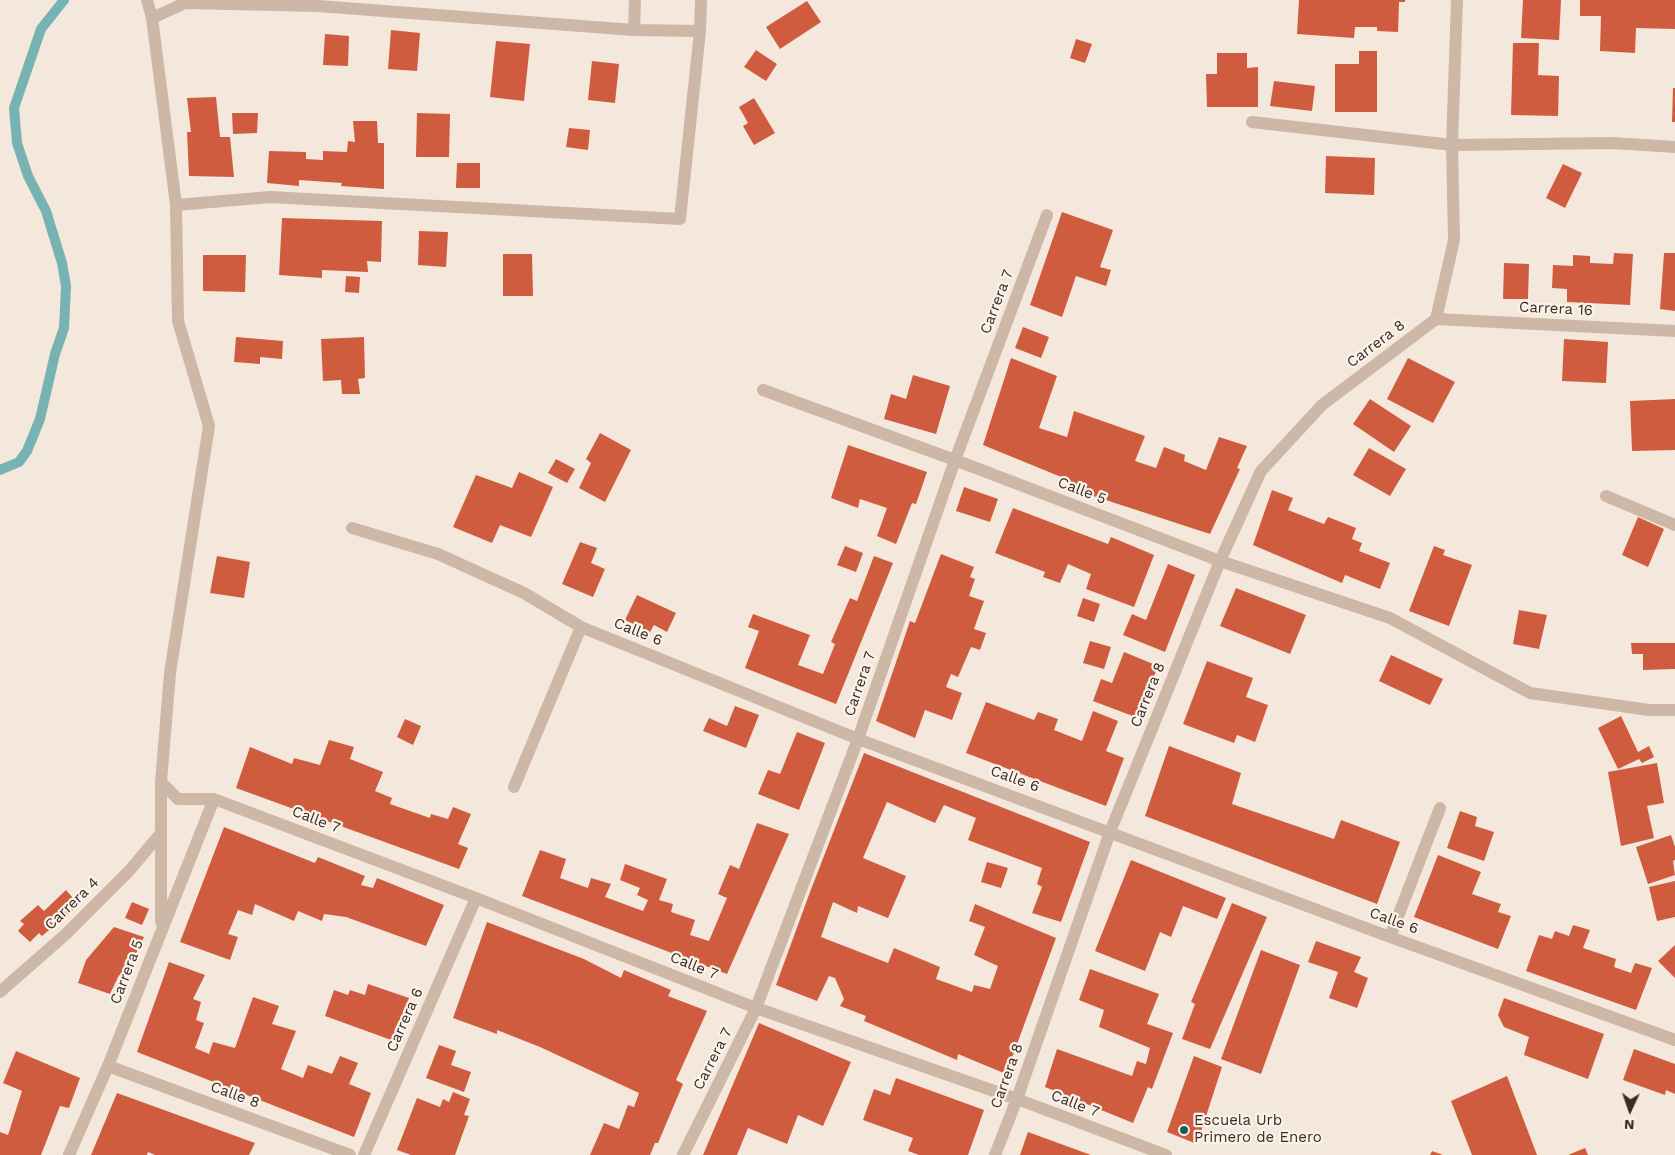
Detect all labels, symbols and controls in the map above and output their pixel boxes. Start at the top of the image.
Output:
street label: Carrera 7 [977,267,1017,337]
street label: Carrera 16 [1519,298,1593,320]
street label: Carrera 8 [1343,316,1409,372]
street label: Calle 5 [1055,474,1109,508]
street label: Calle 6 [611,614,665,650]
street label: Carrera 7 [841,649,879,719]
street label: Carrera 8 [1127,660,1169,730]
street label: Calle 6 [988,762,1042,796]
street label: Calle 7 [289,803,343,837]
street label: Carrera 4 [41,874,103,934]
street label: Calle 6 [1367,904,1421,938]
street label: Carrera 5 [106,937,148,1007]
street label: Calle 7 [667,948,721,984]
street label: Carrera 6 [383,985,427,1055]
street label: Carrera 7 [690,1025,736,1093]
street label: Carrera 8 [987,1041,1027,1111]
street label: Calle 8 [208,1078,262,1112]
north arrow [1605,1085,1655,1135]
street label: Calle 7 [1048,1087,1102,1121]
place label: Escuela Urb Primero de Enero [1194,1112,1322,1147]
text: N [1624,1117,1635,1133]
marker: Escuela Urb Primero de Enero [1178,1124,1190,1136]

